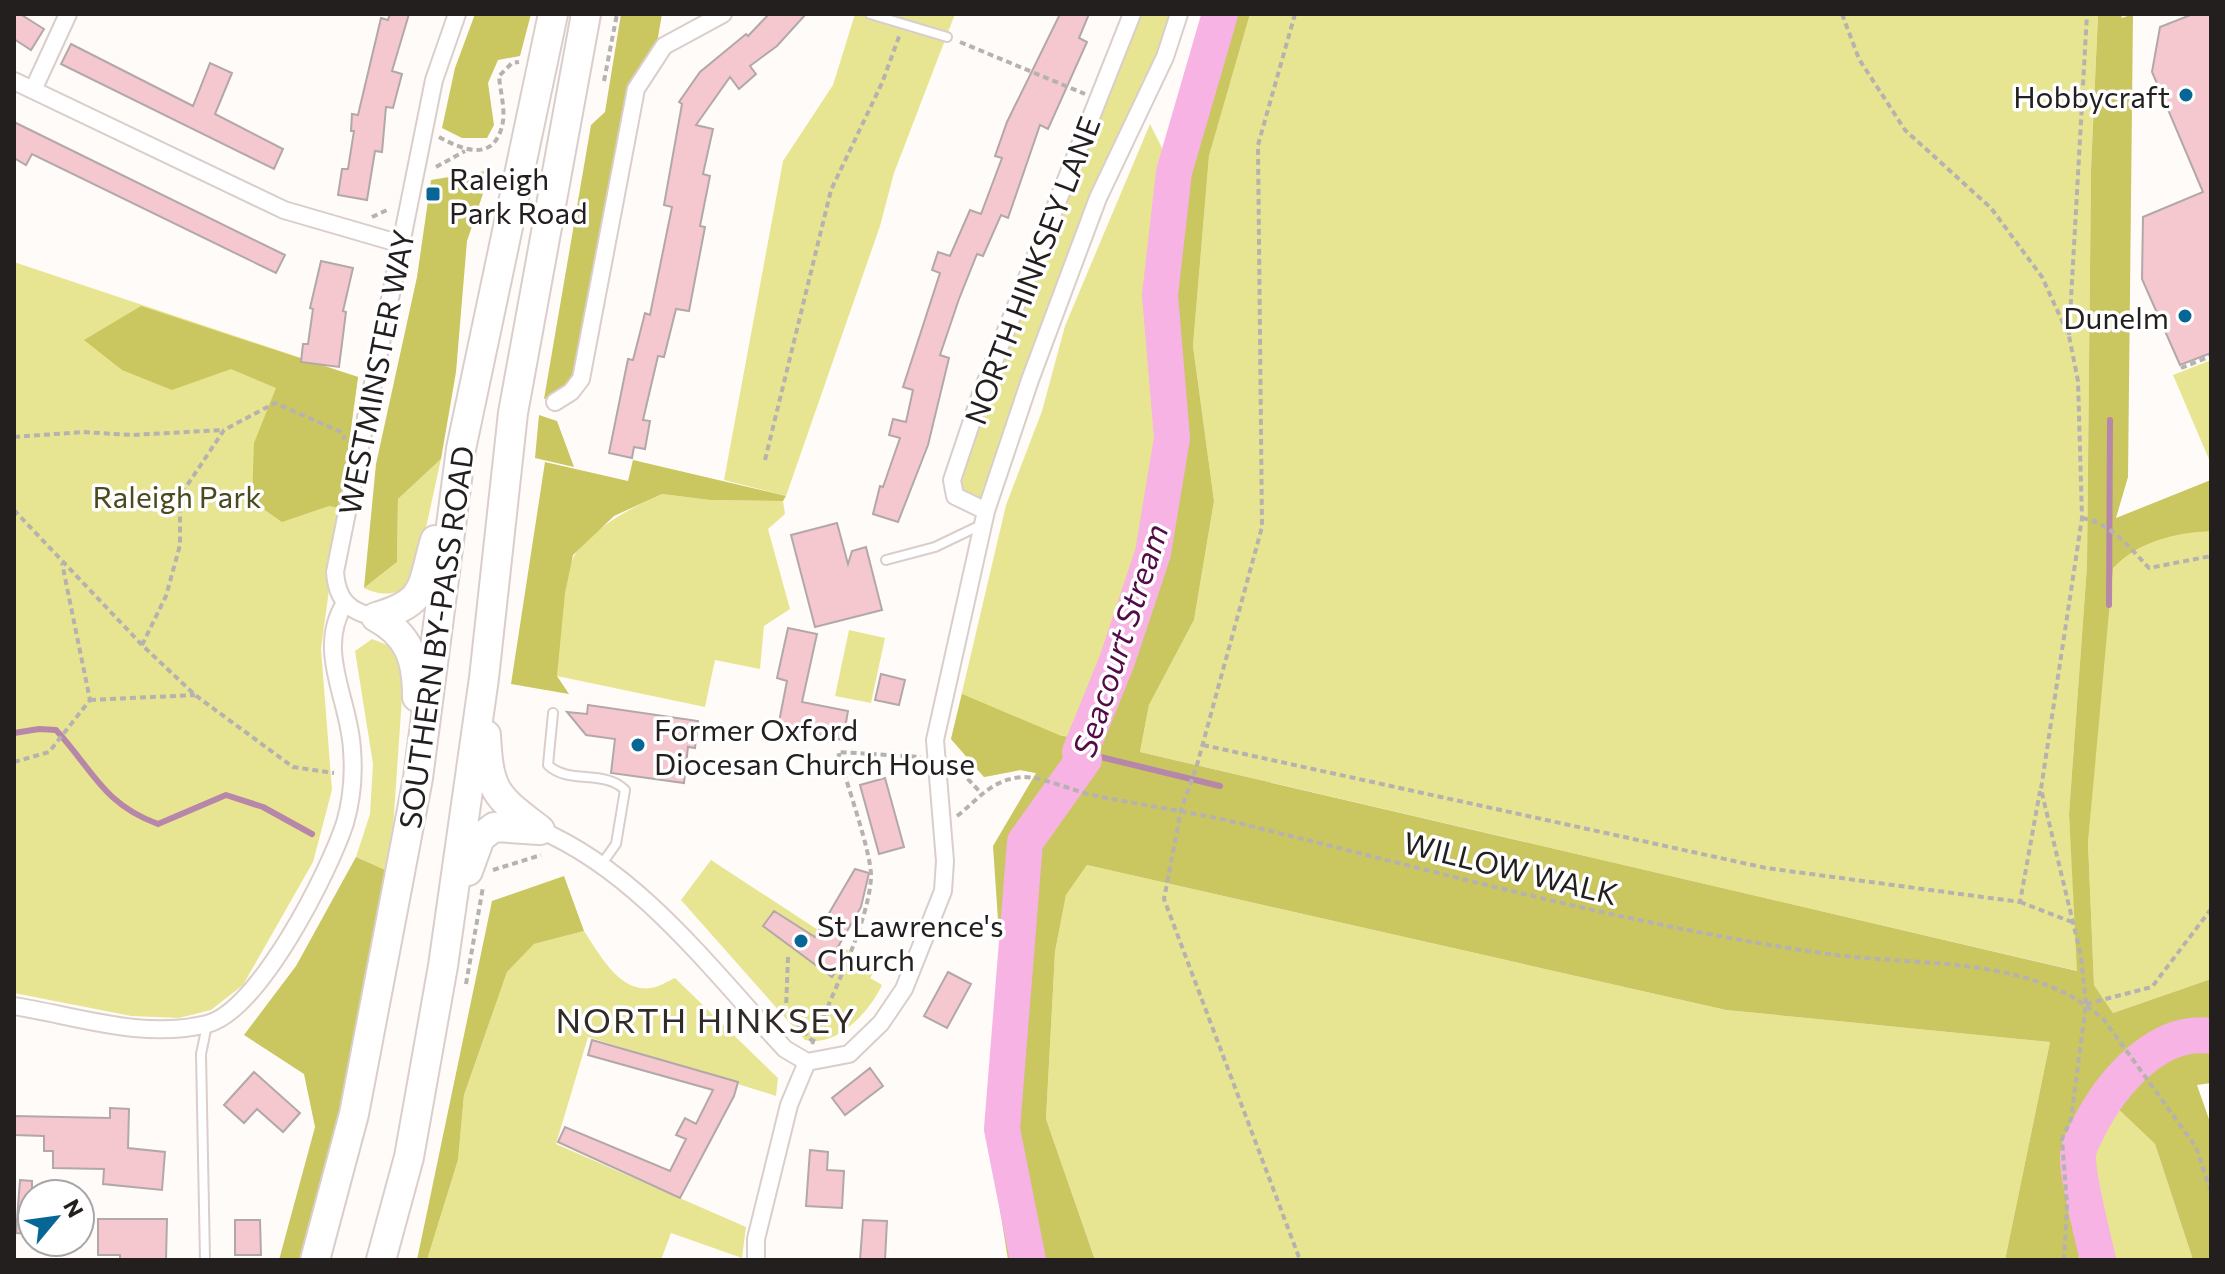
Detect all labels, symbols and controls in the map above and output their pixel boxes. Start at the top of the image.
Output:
place label: Hobbycraft [2013,77,2170,114]
marker: Hobbycraft [2177,86,2195,104]
street label: NORTH HINKSEY LANE [955,111,1107,429]
place label: Raleigh Park Road [449,159,588,230]
marker: Raleigh Park Road [424,185,442,203]
street label: WESTMINSTER WAY [329,226,421,518]
place label: Dunelm [2063,298,2169,335]
marker: Dunelm [2176,307,2194,325]
street label: SOUTHERN BY-PASS ROAD [390,443,480,831]
park label: Raleigh Park [93,477,261,514]
water label: Seacourt Stream [1062,518,1176,762]
place label: Former Oxford Diocesan Church House [654,710,975,781]
marker: Former Oxford Diocesan Church House [629,736,647,754]
street label: WILLOW WALK [1400,823,1622,911]
place label: St Lawrence's Church [817,906,1004,977]
marker: St Lawrence's Church [792,932,810,950]
district label: NORTH HINKSEY [555,998,857,1040]
north arrow [16,1178,96,1258]
text: N [58,1194,90,1222]

